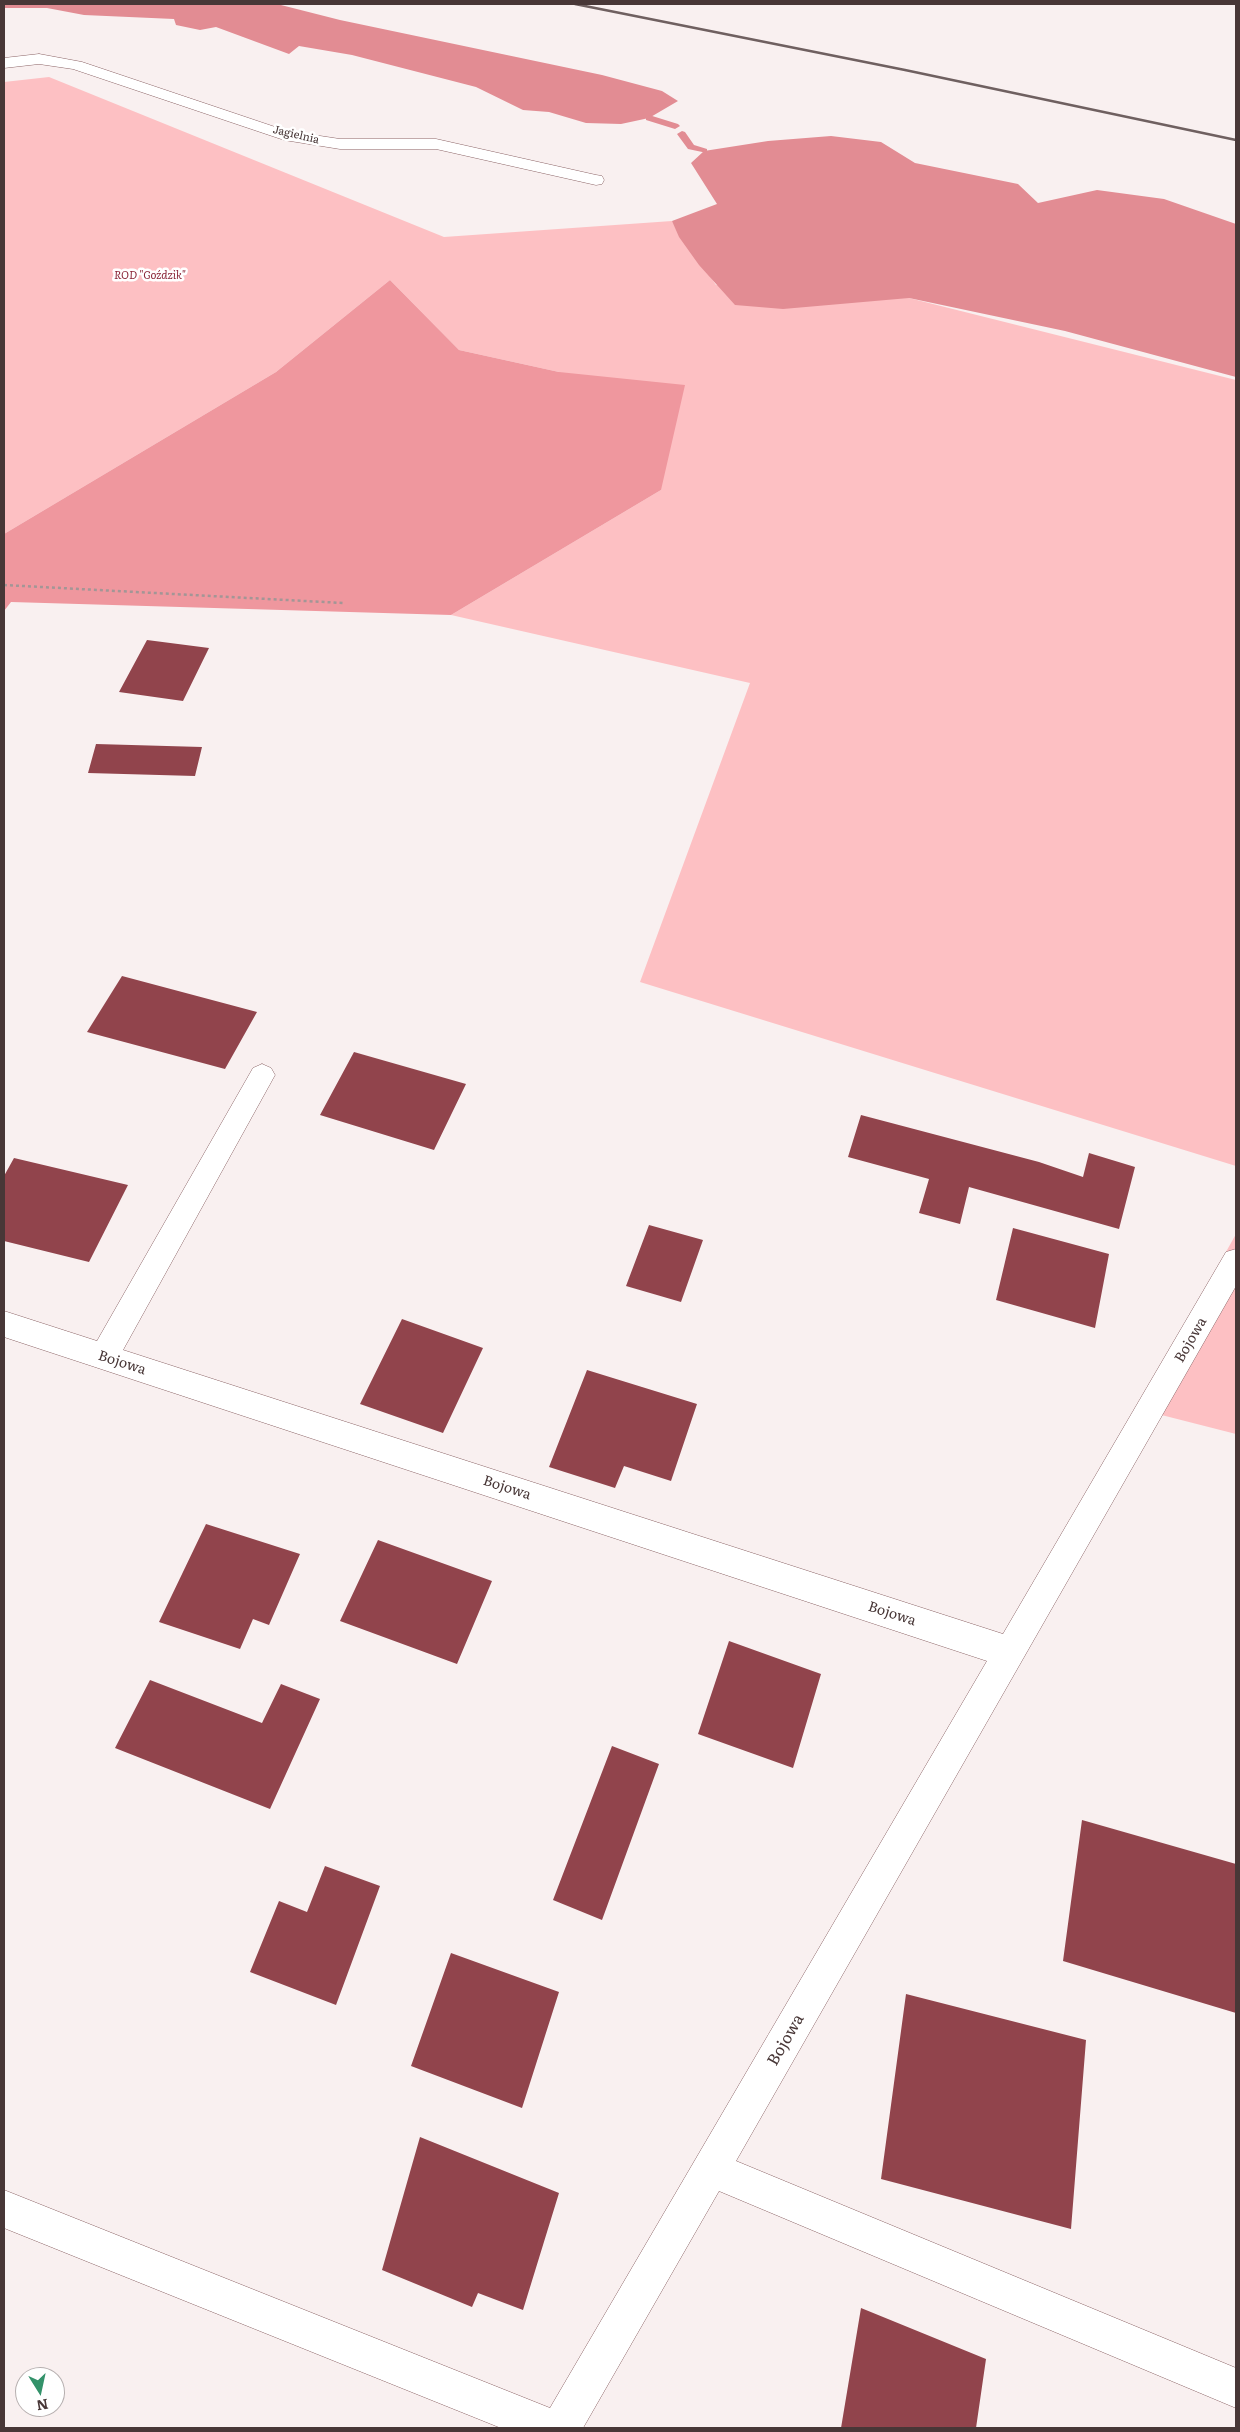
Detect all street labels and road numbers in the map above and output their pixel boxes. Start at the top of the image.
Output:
street label: Jagielnia [271,123,321,147]
street label: Bojowa [1171,1314,1211,1366]
street label: Bojowa [96,1347,148,1379]
street label: Bojowa [481,1472,533,1504]
street label: Bojowa [866,1598,918,1630]
street label: Bojowa [764,2011,808,2069]

